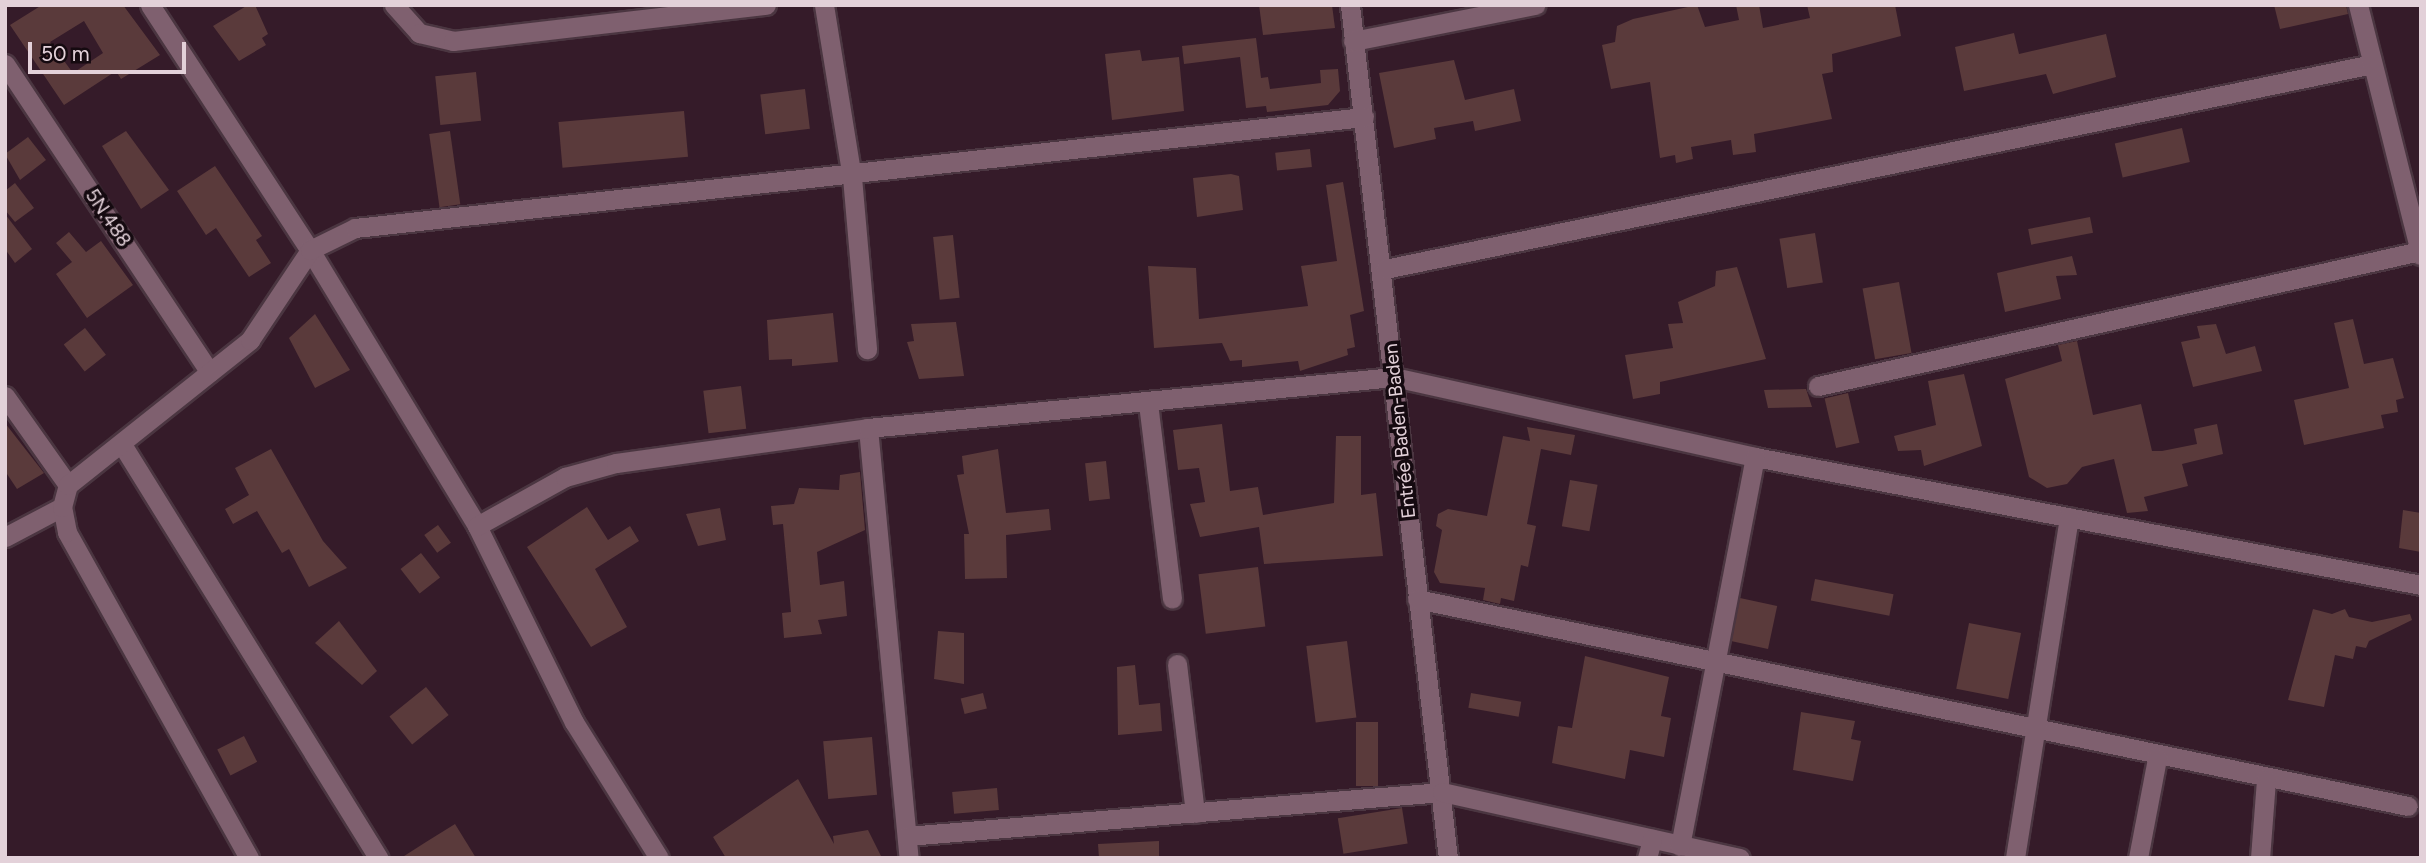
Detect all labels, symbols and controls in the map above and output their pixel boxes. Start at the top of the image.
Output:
scale bar [32,28,189,72]
text: 50 m [41,41,90,66]
street label: 5N.488 [80,185,136,251]
street label: Entrée Baden-Baden [1379,342,1421,520]

